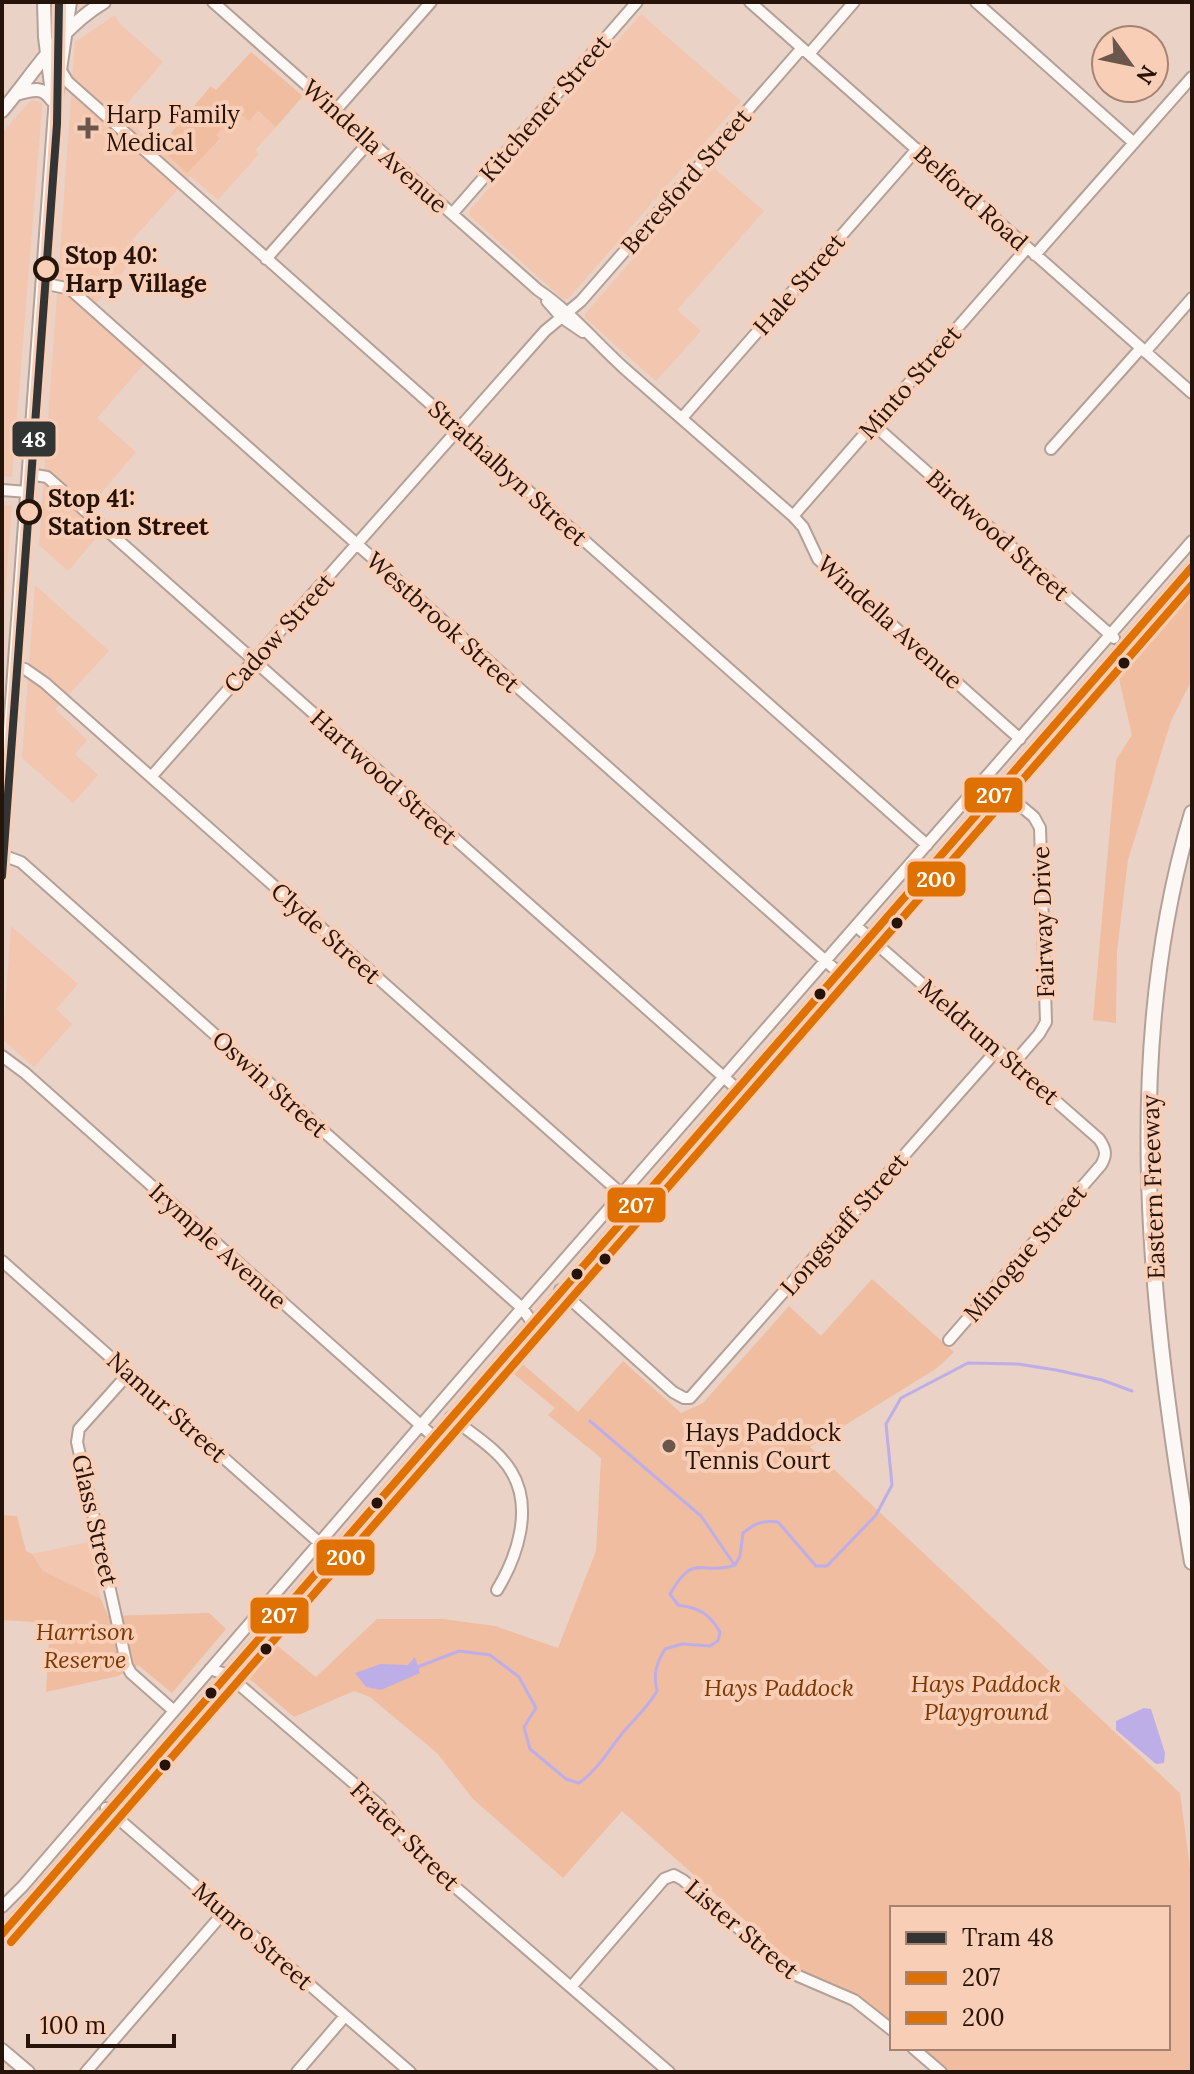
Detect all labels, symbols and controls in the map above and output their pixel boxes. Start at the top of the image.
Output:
north arrow [1090,24,1170,104]
street label: Kitchener Street [473,27,618,188]
text: N [1130,60,1163,90]
street label: Windella Avenue [296,72,454,220]
place label: Harp Family Medical [106,99,240,158]
street label: Beresford Street [614,101,758,260]
marker: Harp Family Medical [77,117,99,139]
street label: Belford Road [907,139,1035,257]
street label: Hale Street [746,226,852,341]
place label: Stop 40: Harp Village [65,240,207,299]
marker: Stop 40: Harp Village [34,257,58,281]
street label: Minto Street [852,318,968,445]
street label: Strathalbyn Street [422,394,594,553]
line badge: 48 [11,420,57,458]
text: 48 [22,425,46,453]
street label: Birdwood Street [920,463,1076,608]
place label: Stop 41: Station Street [48,483,210,542]
marker: Stop 41: Station Street [17,500,41,524]
street label: Westbrook Street [360,545,527,700]
street label: Windella Avenue [811,548,969,696]
street label: Cadow Street [217,566,341,699]
unlabelled marker [1116,655,1132,671]
street label: Hartwood Street [304,703,464,852]
line badge: 207 [963,776,1024,814]
text: 207 [976,781,1012,809]
street label: Fairway Drive [1025,845,1061,999]
line badge: 200 [906,860,967,898]
text: 200 [916,865,956,893]
street label: Clyde Street [265,876,388,991]
unlabelled marker [889,915,905,931]
street label: Meldrum Street [912,972,1066,1112]
unlabelled marker [812,986,828,1002]
street label: Oswin Street [206,1024,335,1145]
street label: Eastern Freeway [1134,1094,1172,1280]
street label: Longstaff Street [773,1146,915,1302]
street label: Irymple Avenue [143,1176,293,1316]
street label: Minogue Street [957,1177,1094,1328]
line badge: 207 [606,1186,667,1224]
text: 207 [618,1191,654,1219]
unlabelled marker [597,1251,613,1267]
unlabelled marker [569,1266,585,1282]
street label: Namur Street [100,1345,234,1470]
place label: Hays Paddock Tennis Court [685,1417,841,1476]
marker: Hays Paddock Tennis Court [660,1437,678,1455]
street label: Glass Street [65,1451,125,1589]
unlabelled marker [369,1495,385,1511]
line badge: 200 [315,1538,376,1577]
text: 200 [326,1543,366,1571]
line badge: 207 [249,1596,310,1635]
text: 207 [261,1601,297,1629]
park label: Harrison Reserve [36,1616,134,1675]
unlabelled marker [258,1641,274,1657]
park label: Hays Paddock Playground [911,1668,1061,1727]
park label: Hays Paddock [704,1672,854,1703]
unlabelled marker [203,1685,219,1701]
unlabelled marker [157,1757,173,1773]
street label: Frater Street [344,1775,467,1898]
street label: Lister Street [679,1873,806,1986]
street label: Munro Street [186,1875,320,1997]
legend [890,1906,1170,2050]
text: Tram 48 [962,1922,1054,1953]
text: 207 [962,1962,1000,1993]
scale bar [28,1998,174,2048]
text: 200 [962,2002,1005,2033]
text: 100 m [40,2010,106,2041]

